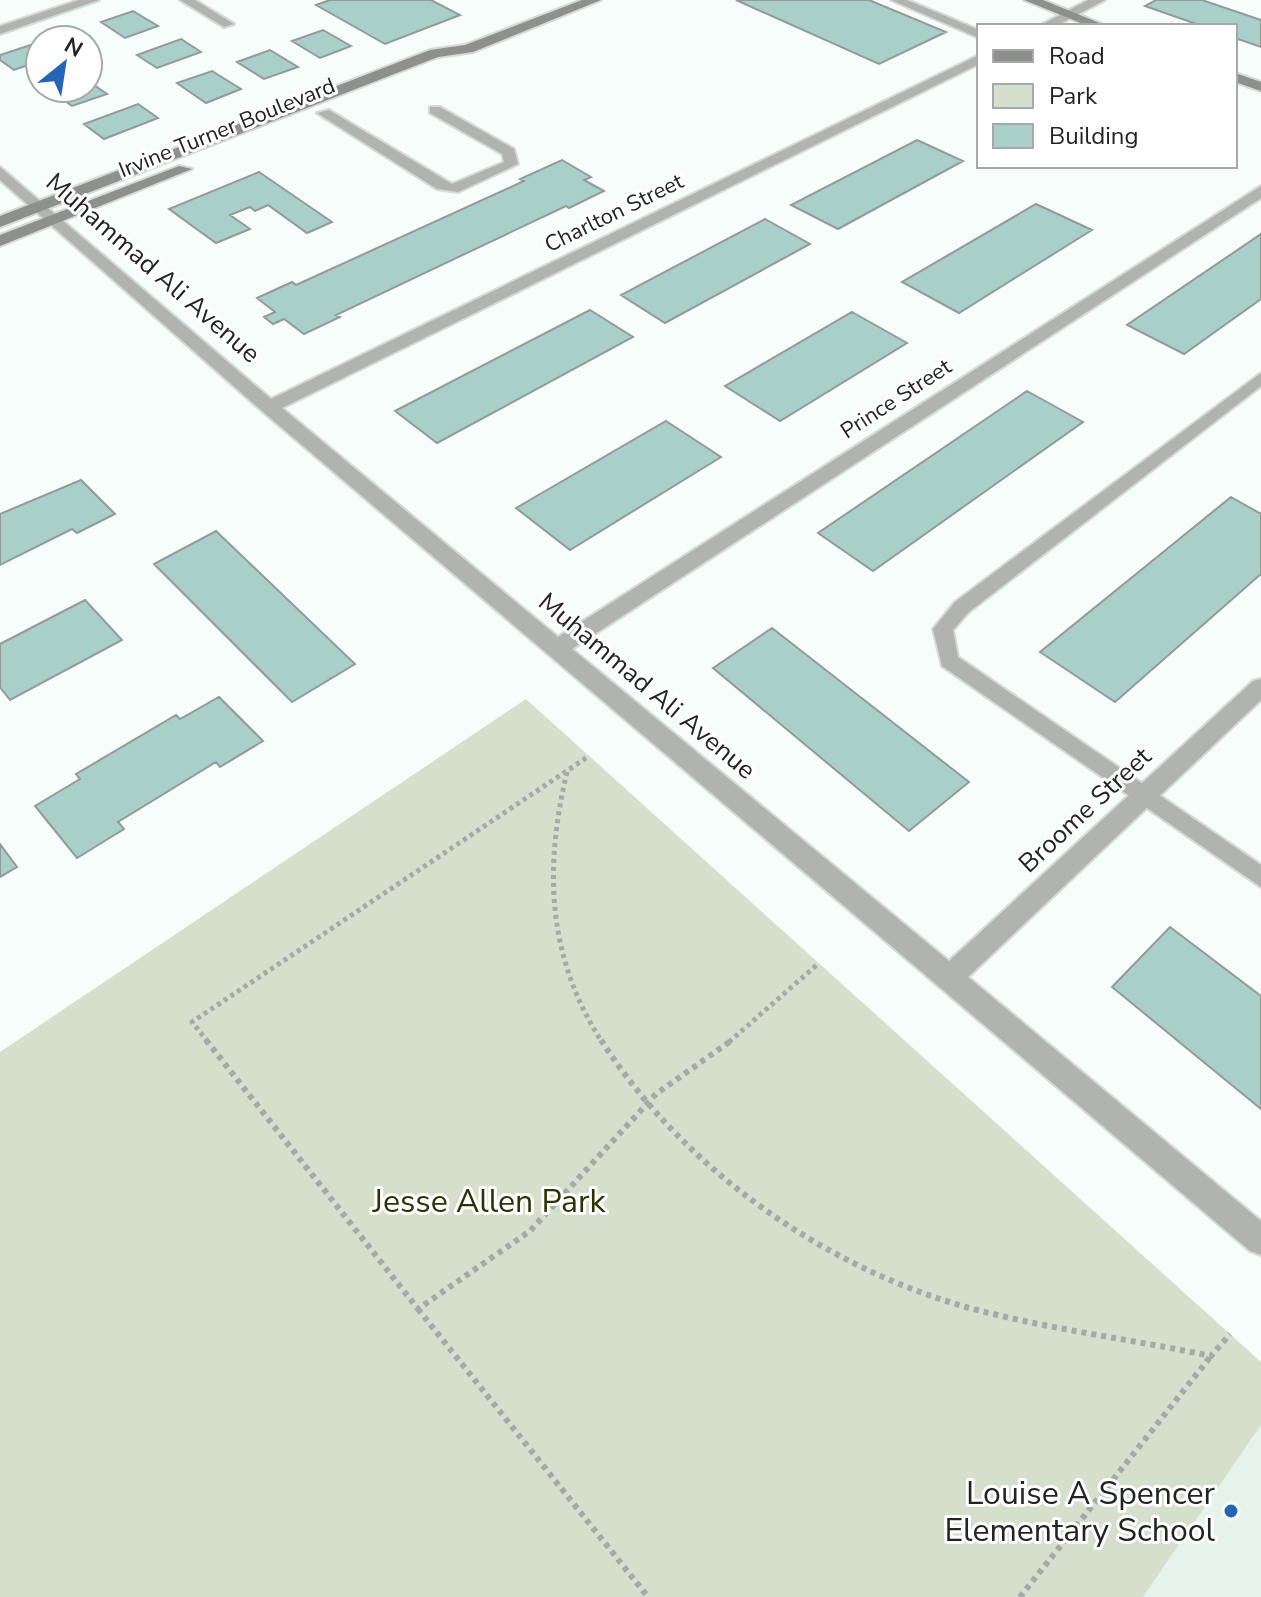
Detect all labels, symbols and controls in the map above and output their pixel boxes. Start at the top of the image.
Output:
north arrow [24,24,104,104]
legend [977,24,1237,168]
text: N [59,30,88,65]
text: Road [1049,40,1105,72]
street label: Irvine Turner Boulevard [114,71,340,185]
text: Park [1049,80,1098,112]
text: Building [1049,120,1139,152]
street label: Muhammad Ali Avenue [38,165,268,371]
street label: Charlton Street [539,166,689,260]
street label: Prince Street [835,352,957,446]
street label: Muhammad Ali Avenue [531,585,763,787]
street label: Broome Street [1011,739,1160,881]
park label: Jesse Allen Park [372,1180,606,1223]
place label: Louise A Spencer Elementary School [944,1472,1216,1552]
marker: Louise A Spencer Elementary School [1222,1502,1240,1520]

